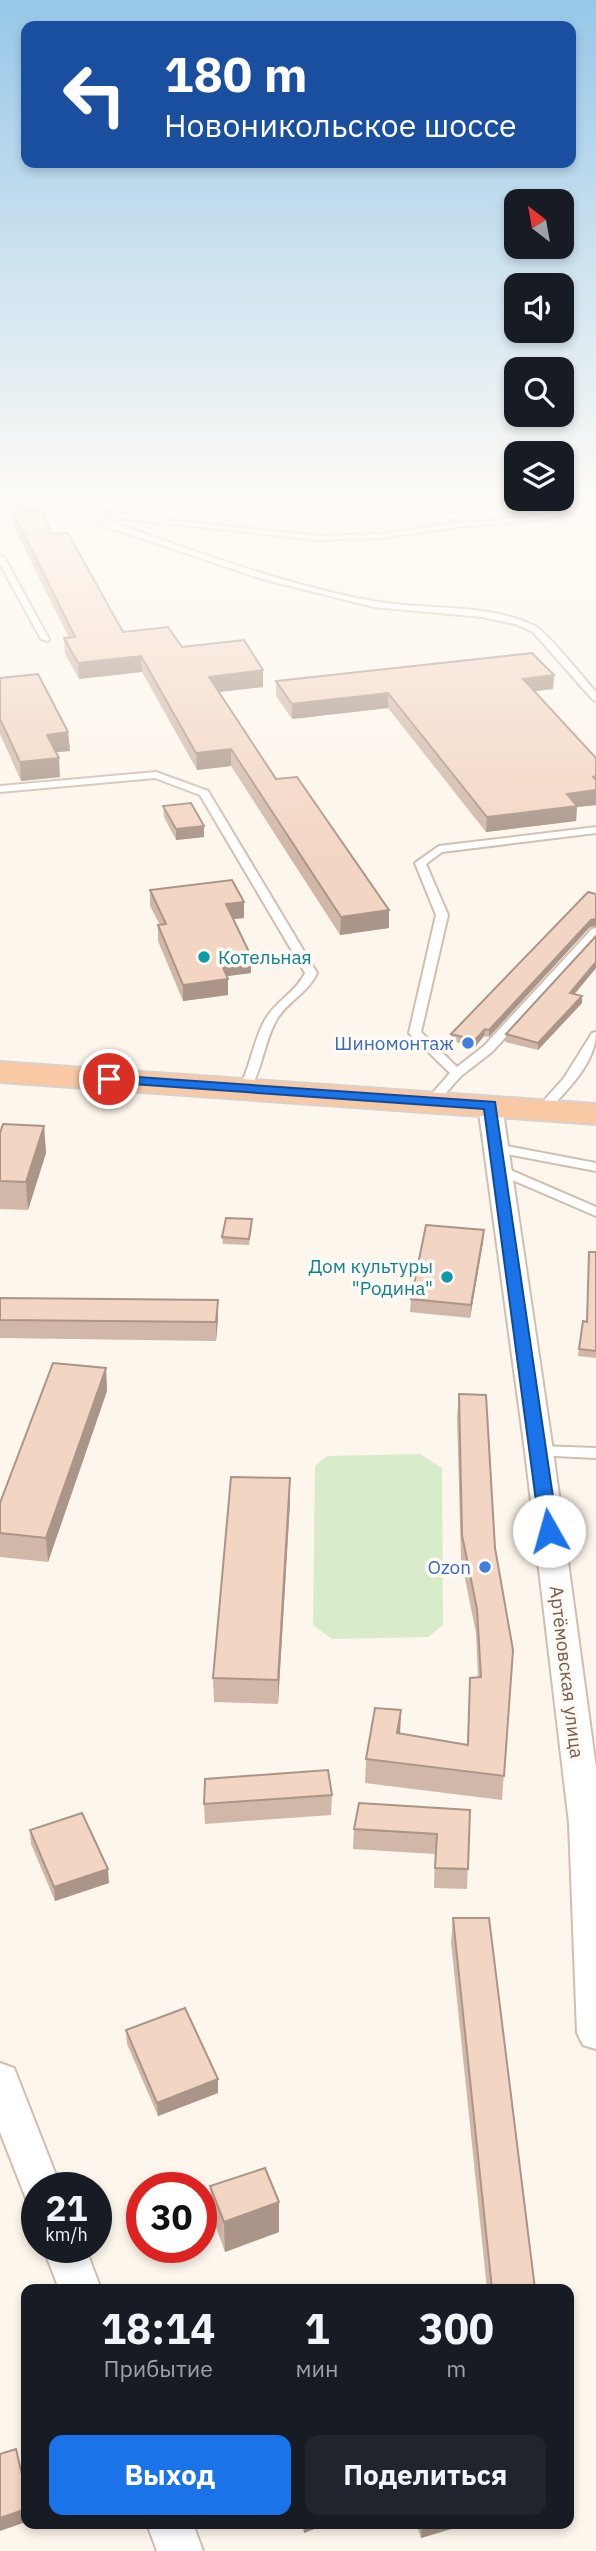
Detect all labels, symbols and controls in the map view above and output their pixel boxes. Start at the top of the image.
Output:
text: 180 m [164,42,308,105]
icon: left [49,49,140,140]
text: Новоникольское шоссе [164,104,517,146]
north arrow [504,189,574,259]
map controls [504,189,574,511]
button: sound [504,273,574,343]
button: search [504,357,574,427]
button: layers [504,441,574,511]
place label: Котельная [218,945,312,969]
marker: Котельная [196,949,212,965]
place label: Шиномонтаж [334,1031,454,1055]
marker: Шиномонтаж [460,1035,476,1051]
pin [79,1049,139,1109]
icon: arrive [90,1060,128,1098]
place label: Дом культуры "Родина" [308,1254,433,1300]
marker: Дом культуры "Родина" [439,1269,455,1285]
position arrow [512,1494,586,1568]
place label: Ozon [427,1555,471,1579]
marker: Ozon [477,1559,493,1575]
street label: Артёмовская улица [544,1584,590,1760]
speed limit sign: 30 [126,2172,217,2263]
text: 21 [45,2185,88,2231]
text: km/h [45,2223,88,2246]
text: 18:14 [101,2301,216,2356]
text: 1 [304,2301,330,2356]
text: 300 [418,2301,494,2356]
text: Прибытие [104,2353,213,2383]
text: мин [295,2353,339,2383]
text: m [446,2353,466,2383]
button: Выход [49,2435,291,2515]
button: Поделиться [305,2435,546,2515]

